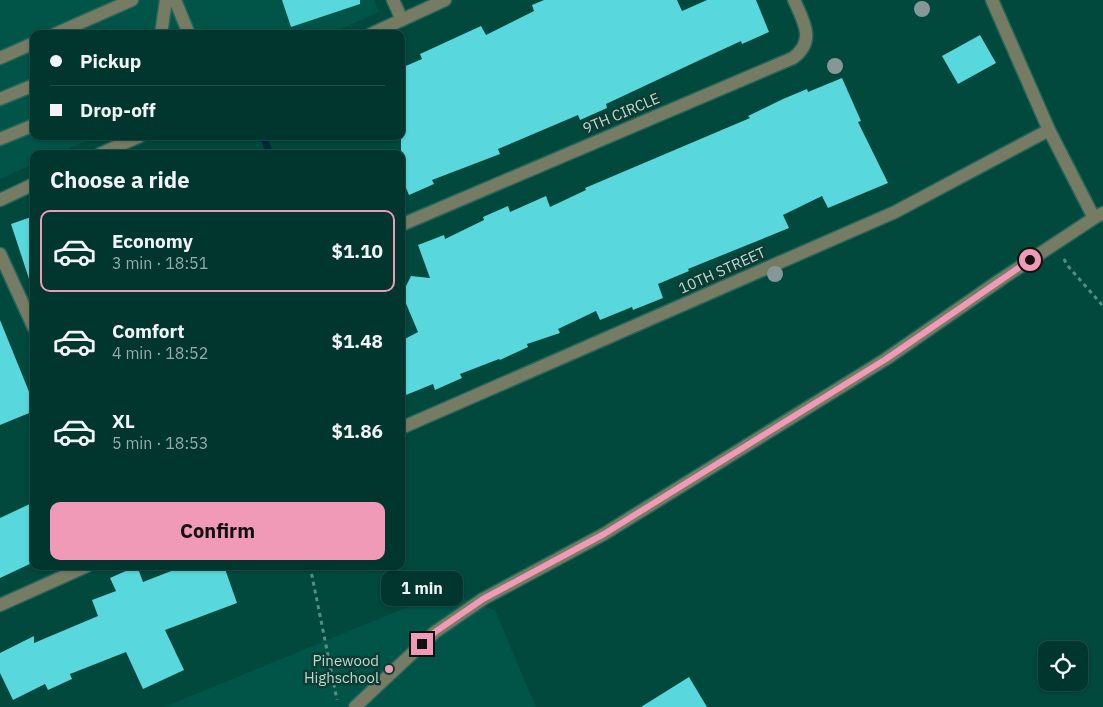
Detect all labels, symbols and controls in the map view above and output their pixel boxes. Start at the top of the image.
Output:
text: Pickup [80,49,141,73]
street label: 9TH CIRCLE [580,88,662,138]
text: Drop-off [80,98,156,122]
text: Choose a ride [50,165,190,194]
icon: car [52,229,97,274]
text: Economy [112,229,193,253]
text: $1.10 [331,239,383,263]
street label: 10TH STREET [675,242,769,298]
route start [1019,249,1041,271]
text: 3 min · 18:51 [112,253,208,273]
icon: car [52,319,97,364]
text: Comfort [112,319,185,343]
text: $1.48 [331,329,383,353]
text: 4 min · 18:52 [112,343,208,363]
icon: car [52,409,97,454]
text: XL [112,409,135,433]
text: $1.86 [331,419,383,443]
text: 5 min · 18:53 [112,433,208,453]
button: Confirm [50,502,385,560]
callout: 1 min [381,572,463,606]
text: 1 min [401,578,443,598]
route end [411,633,433,655]
map controls [1038,641,1088,691]
button: locate [1038,641,1088,691]
place label: Pinewood Highschool [304,651,379,687]
marker: Pinewood Highschool [383,663,395,675]

